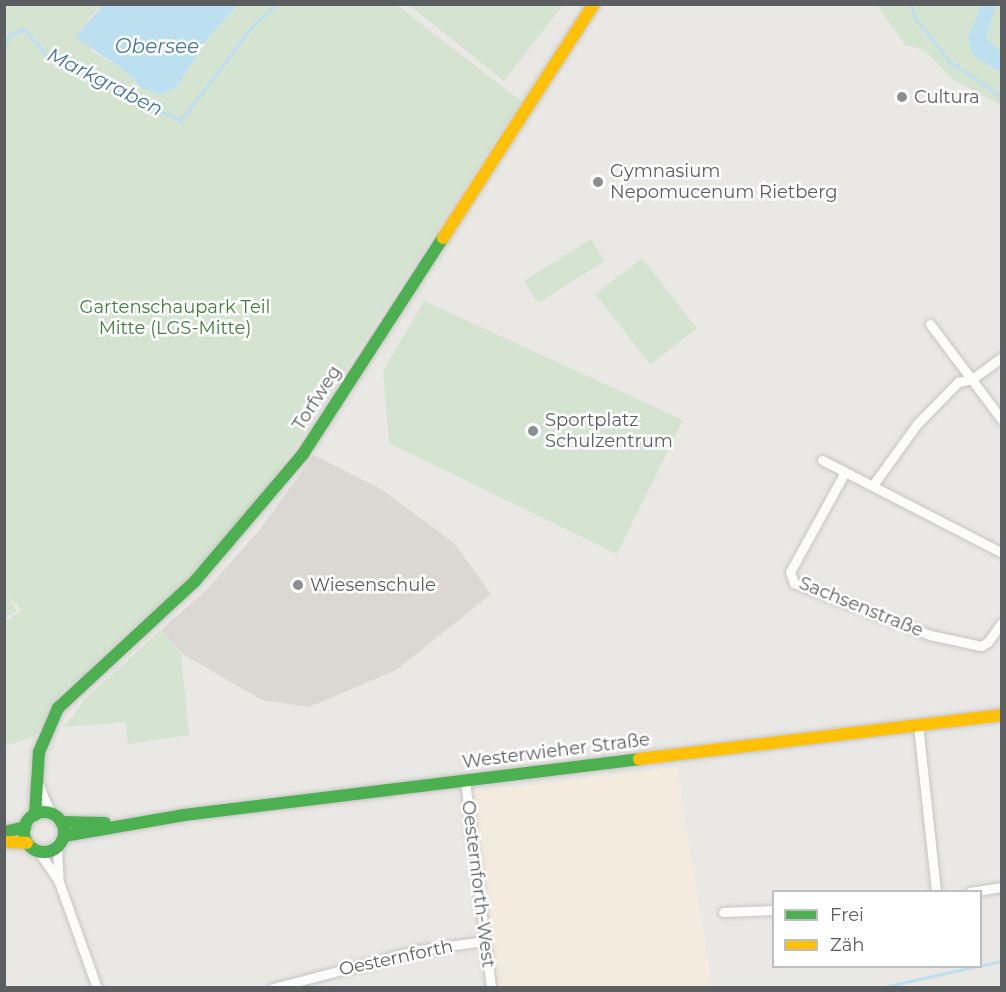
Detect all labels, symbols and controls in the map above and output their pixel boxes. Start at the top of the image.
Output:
water label: Obersee [115,34,199,58]
water label: Markgraben [43,43,167,121]
place label: Cultura [914,86,980,108]
marker: Cultura [895,90,909,104]
place label: Gymnasium Nepomucenum Rietberg [610,161,838,204]
marker: Gymnasium Nepomucenum Rietberg [591,175,605,189]
park label: Gartenschaupark Teil Mitte (LGS-Mitte) [80,297,270,340]
street label: Torfweg [288,362,346,434]
place label: Sportplatz Schulzentrum [545,410,673,452]
marker: Sportplatz Schulzentrum [526,424,540,438]
street label: Sachsenstraße [796,572,926,642]
place label: Wiesenschule [310,574,436,596]
marker: Wiesenschule [291,578,305,592]
street label: Westerwieher Straße [461,729,651,773]
street label: Oesternforth-West [457,799,499,969]
legend [772,890,982,968]
text: Frei [830,904,864,926]
text: Zäh [830,934,865,956]
street label: Oesternforth [337,935,455,981]

